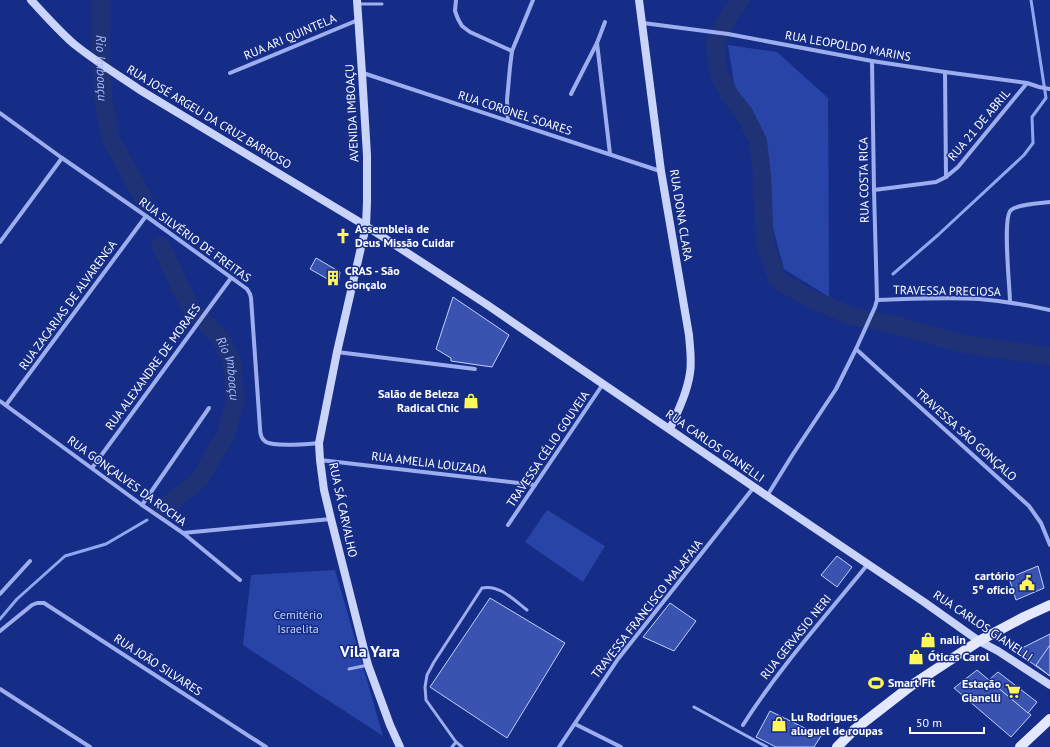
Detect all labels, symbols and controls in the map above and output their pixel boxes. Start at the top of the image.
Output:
street label: RUA ARI QUINTELA [241,10,338,63]
street label: RUA LEOPOLDO MARINS [784,27,912,64]
water label: Rio Imboaçu [92,35,111,102]
street label: RUA JOSÉ ARGEU DA CRUZ BARROSO [124,61,294,172]
street label: AVENIDA IMBOAÇU [341,64,362,162]
street label: RUA 21 DE ABRIL [944,86,1013,164]
street label: RUA CORONEL SOARES [456,87,574,138]
street label: RUA COSTA RICA [855,137,872,223]
street label: RUA DONA CLARA [667,168,696,262]
street label: RUA SILVÉRIO DE FREITAS [136,194,254,285]
place label: Assembleia de Deus Missão Cuidar [355,221,455,250]
church icon: Assembleia de Deus Missão Cuidar [334,227,352,245]
street label: RUA ZACARIAS DE ALVARENGA [15,237,120,372]
place label: CRAS - São Gonçalo [345,263,400,292]
building icon: CRAS - São Gonçalo [324,269,342,287]
street label: TRAVESSA PRECIOSA [893,282,1001,299]
street label: RUA ALEXANDRE DE MORAES [102,301,204,433]
water label: Rio Imboaçu [212,334,243,401]
street label: TRAVESSA SÃO GONÇALO [913,385,1020,484]
place label: Salão de Beleza Radical Chic [378,386,459,415]
street label: TRAVESSA CÉLIO GOUVEIA [503,388,592,510]
shop icon: Salão de Beleza Radical Chic [462,392,480,410]
street label: RUA CARLOS GIANELLI [663,406,767,485]
street label: RUA GONÇALVES DA ROCHA [65,432,190,529]
street label: RUA AMELIA LOUZADA [371,448,488,477]
street label: RUA SÁ CARVALHO [326,461,361,559]
street label: TRAVESSA FRANCISCO MALAFAIA [588,536,705,681]
place label: cartório 5° ofício [972,568,1016,597]
public building icon: cartório 5° ofício [1018,574,1036,592]
street label: RUA CARLOS GIANELLI [931,587,1036,664]
street label: RUA GERVASIO NERI [757,591,834,682]
park label: Cemitério Israelita [273,607,323,636]
street label: RUA JOÃO SILVARES [111,630,205,699]
shop icon: nalin [919,631,937,649]
place label: nalin [940,632,966,647]
district label: Vila Yara [339,641,400,661]
shop icon: Óticas Carol [907,648,925,666]
place label: Óticas Carol [928,649,990,664]
sports icon: Smart Fit [867,674,885,692]
place label: Smart Fit [888,675,936,690]
place label: Estação Gianelli [962,676,1002,705]
supermarket icon: Estação Gianelli [1004,682,1022,700]
place label: Lu Rodrigues aluguel de roupas [791,709,883,738]
scale bar [910,709,984,735]
shop icon: Lu Rodrigues aluguel de roupas [770,715,788,733]
text: 50 m [916,715,942,730]

